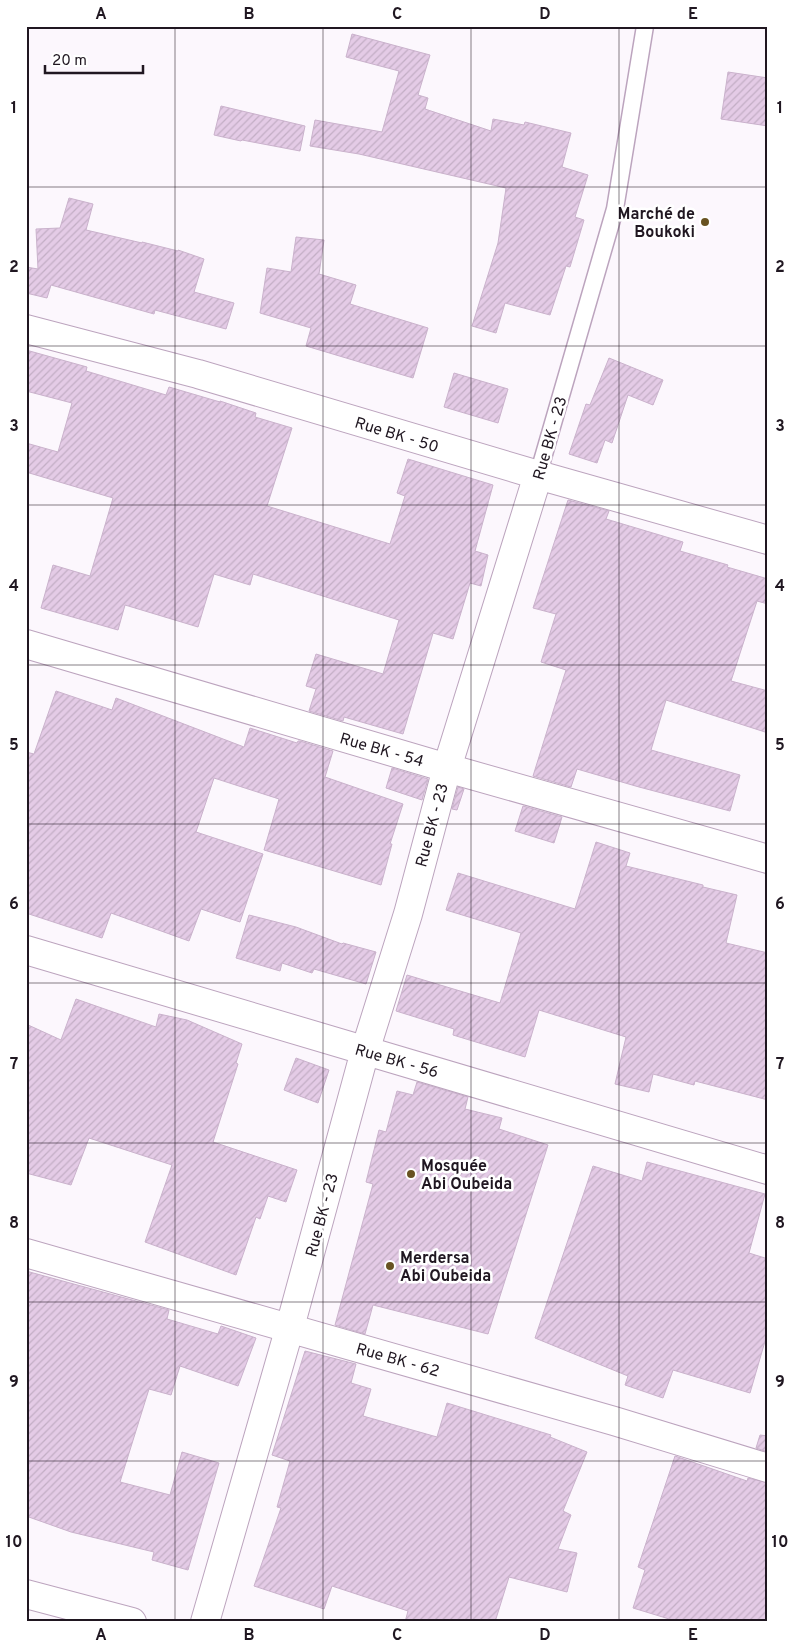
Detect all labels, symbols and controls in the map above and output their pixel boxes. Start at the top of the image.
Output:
text: A [95,5,107,25]
text: B [243,5,255,25]
text: C [392,5,402,25]
text: D [539,5,551,25]
text: E [688,5,698,25]
scale bar [45,42,142,74]
text: 20 m [52,52,87,71]
text: 1 [11,99,17,119]
text: 1 [777,99,783,119]
place label: Marché de Boukoki [617,205,695,243]
marker: Marché de Boukoki [699,216,711,228]
text: 2 [9,258,19,278]
text: 2 [775,258,785,278]
street label: Rue BK - 23 [529,394,572,483]
street label: Rue BK - 50 [352,414,441,458]
text: 3 [9,417,19,437]
text: 3 [775,417,785,437]
text: 4 [9,577,19,597]
text: 4 [775,577,785,597]
street label: Rue BK - 54 [337,729,426,773]
text: 5 [9,736,19,756]
text: 5 [775,736,785,756]
street label: Rue BK - 23 [412,781,454,870]
text: 6 [9,895,19,915]
text: 6 [775,895,785,915]
street label: Rue BK - 56 [352,1040,441,1083]
text: 7 [10,1055,18,1075]
text: 7 [776,1055,784,1075]
place label: Mosquée Abi Oubeida [421,1157,512,1195]
marker: Mosquée Abi Oubeida [405,1168,417,1180]
street label: Rue BK - 23 [302,1171,344,1260]
text: 8 [9,1214,19,1234]
text: 8 [775,1214,785,1234]
place label: Merdersa Abi Oubeida [400,1249,491,1287]
marker: Merdersa Abi Oubeida [384,1260,396,1272]
street label: Rue BK - 62 [353,1339,442,1382]
text: 9 [9,1373,19,1393]
text: 9 [775,1373,785,1393]
text: 10 [6,1533,22,1553]
text: 10 [772,1533,788,1553]
text: A [95,1626,107,1646]
text: B [243,1626,255,1646]
text: C [392,1626,402,1646]
text: D [539,1626,551,1646]
text: E [688,1626,698,1646]

